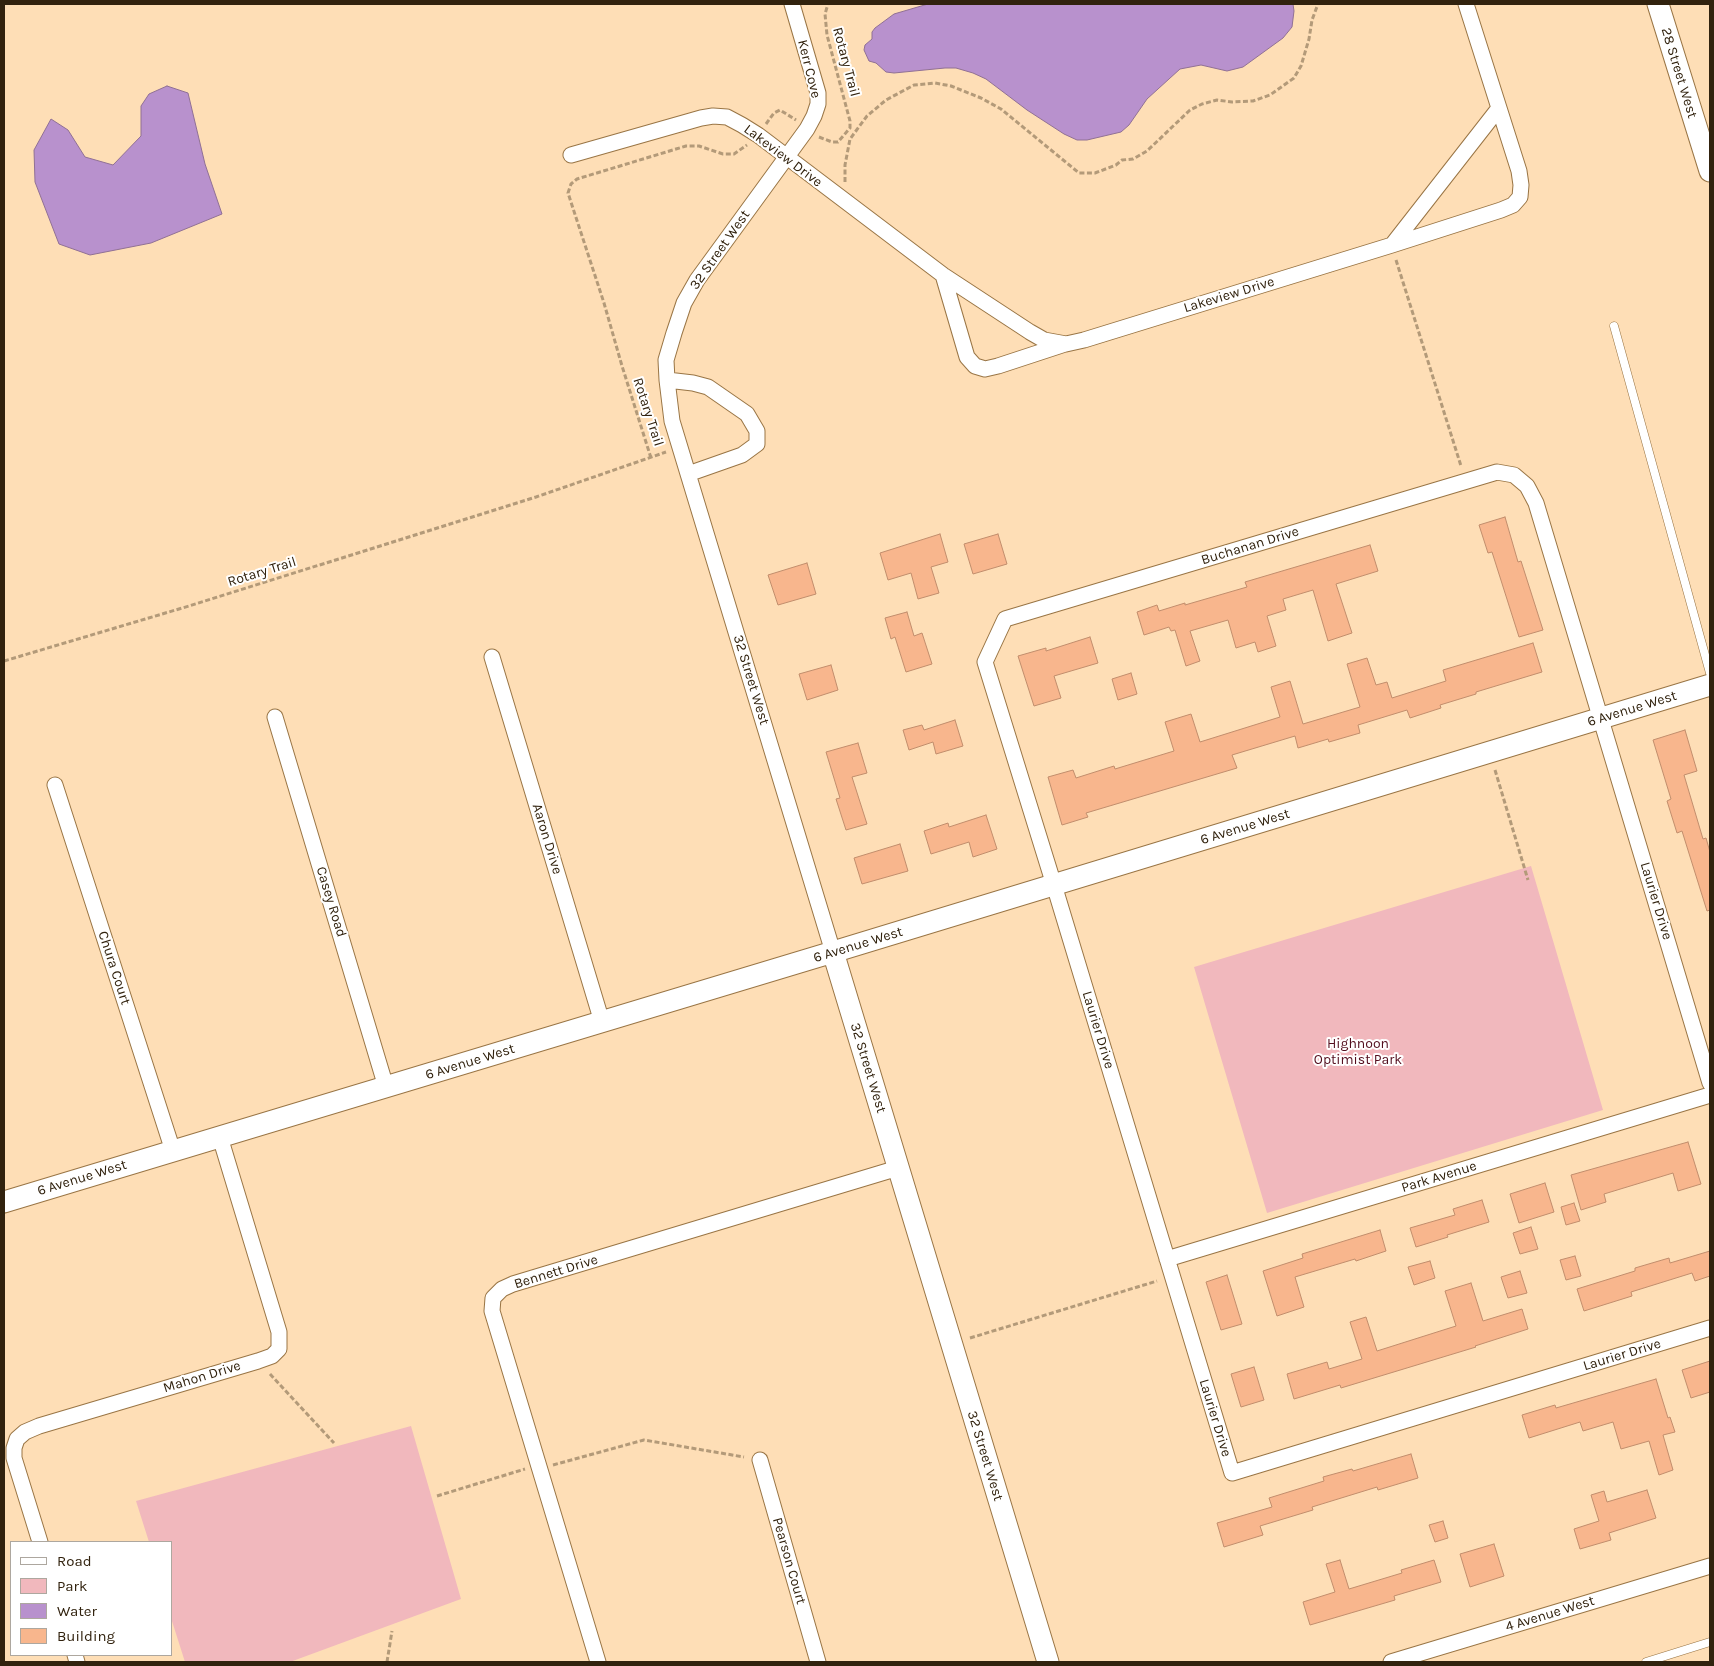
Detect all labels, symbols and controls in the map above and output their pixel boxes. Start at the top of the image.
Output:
street label: Rotary Trail [829,26,863,98]
street label: 28 Street West [1657,26,1701,120]
street label: Kerr Cove [794,38,824,100]
street label: Lakeview Drive [740,121,826,191]
street label: 32 Street West [686,207,754,293]
street label: Lakeview Drive [1182,273,1276,317]
street label: Rotary Trail [629,376,667,448]
street label: Buchanan Drive [1199,523,1301,569]
street label: Rotary Trail [226,554,298,590]
street label: 32 Street West [729,633,773,727]
street label: 6 Avenue West [1585,687,1679,731]
street label: Aaron Drive [528,802,566,876]
street label: 6 Avenue West [1198,805,1292,849]
street label: Laurier Drive [1636,860,1676,942]
street label: Casey Road [312,865,350,939]
street label: 6 Avenue West [811,923,905,967]
street label: Chura Court [94,929,134,1007]
street label: Laurier Drive [1078,989,1118,1071]
street label: 32 Street West [846,1021,890,1115]
park label: Highnoon Optimist Park [1314,1036,1402,1068]
street label: 6 Avenue West [423,1040,517,1084]
street label: 6 Avenue West [35,1156,129,1200]
street label: Park Avenue [1399,1158,1479,1196]
street label: Bennett Drive [512,1251,600,1293]
street label: Laurier Drive [1581,1335,1663,1375]
street label: Mahon Drive [161,1357,243,1397]
street label: Laurier Drive [1195,1377,1235,1459]
street label: 32 Street West [963,1409,1007,1503]
street label: Pearson Court [769,1516,809,1606]
legend [10,1541,172,1656]
text: Road [57,1552,92,1570]
text: Park [57,1577,87,1595]
street label: 4 Avenue West [1503,1592,1597,1636]
text: Water [57,1602,97,1620]
text: Building [57,1627,115,1645]

